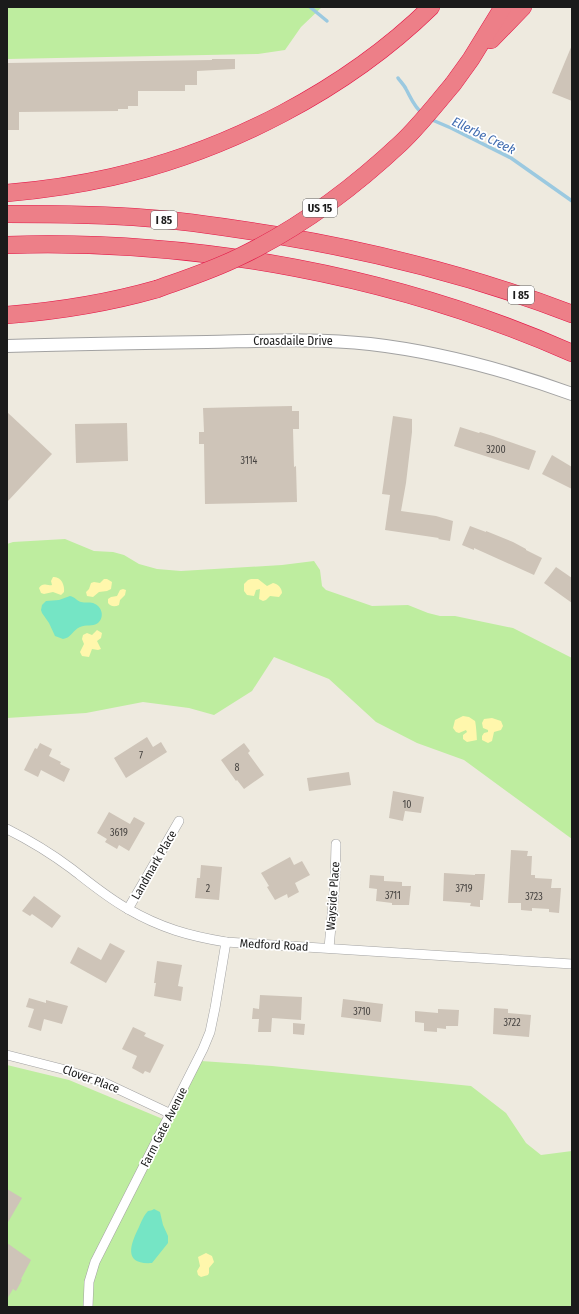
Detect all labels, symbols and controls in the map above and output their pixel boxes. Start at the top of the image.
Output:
water label: Ellerbe Creek [450,114,518,157]
road number: US 15 [303,199,337,217]
road number: I 85 [151,211,177,229]
road number: I 85 [508,286,534,304]
street label: Croasdaile Drive [253,334,333,348]
house number: 3200 [486,444,506,456]
house number: 3114 [241,455,258,467]
house number: 7 [139,750,143,762]
house number: 8 [235,762,240,774]
house number: 10 [402,799,412,811]
house number: 3619 [110,827,128,839]
street label: Landmark Place [129,828,179,902]
street label: Wayside Place [324,861,342,931]
house number: 2 [206,883,211,895]
house number: 3719 [455,883,473,895]
house number: 3711 [385,890,401,902]
house number: 3723 [525,891,543,903]
street label: Medford Road [239,936,309,954]
house number: 3710 [353,1006,371,1018]
house number: 3722 [503,1017,521,1029]
street label: Clover Place [61,1062,121,1096]
street label: Farm Gate Avenue [138,1085,190,1169]

